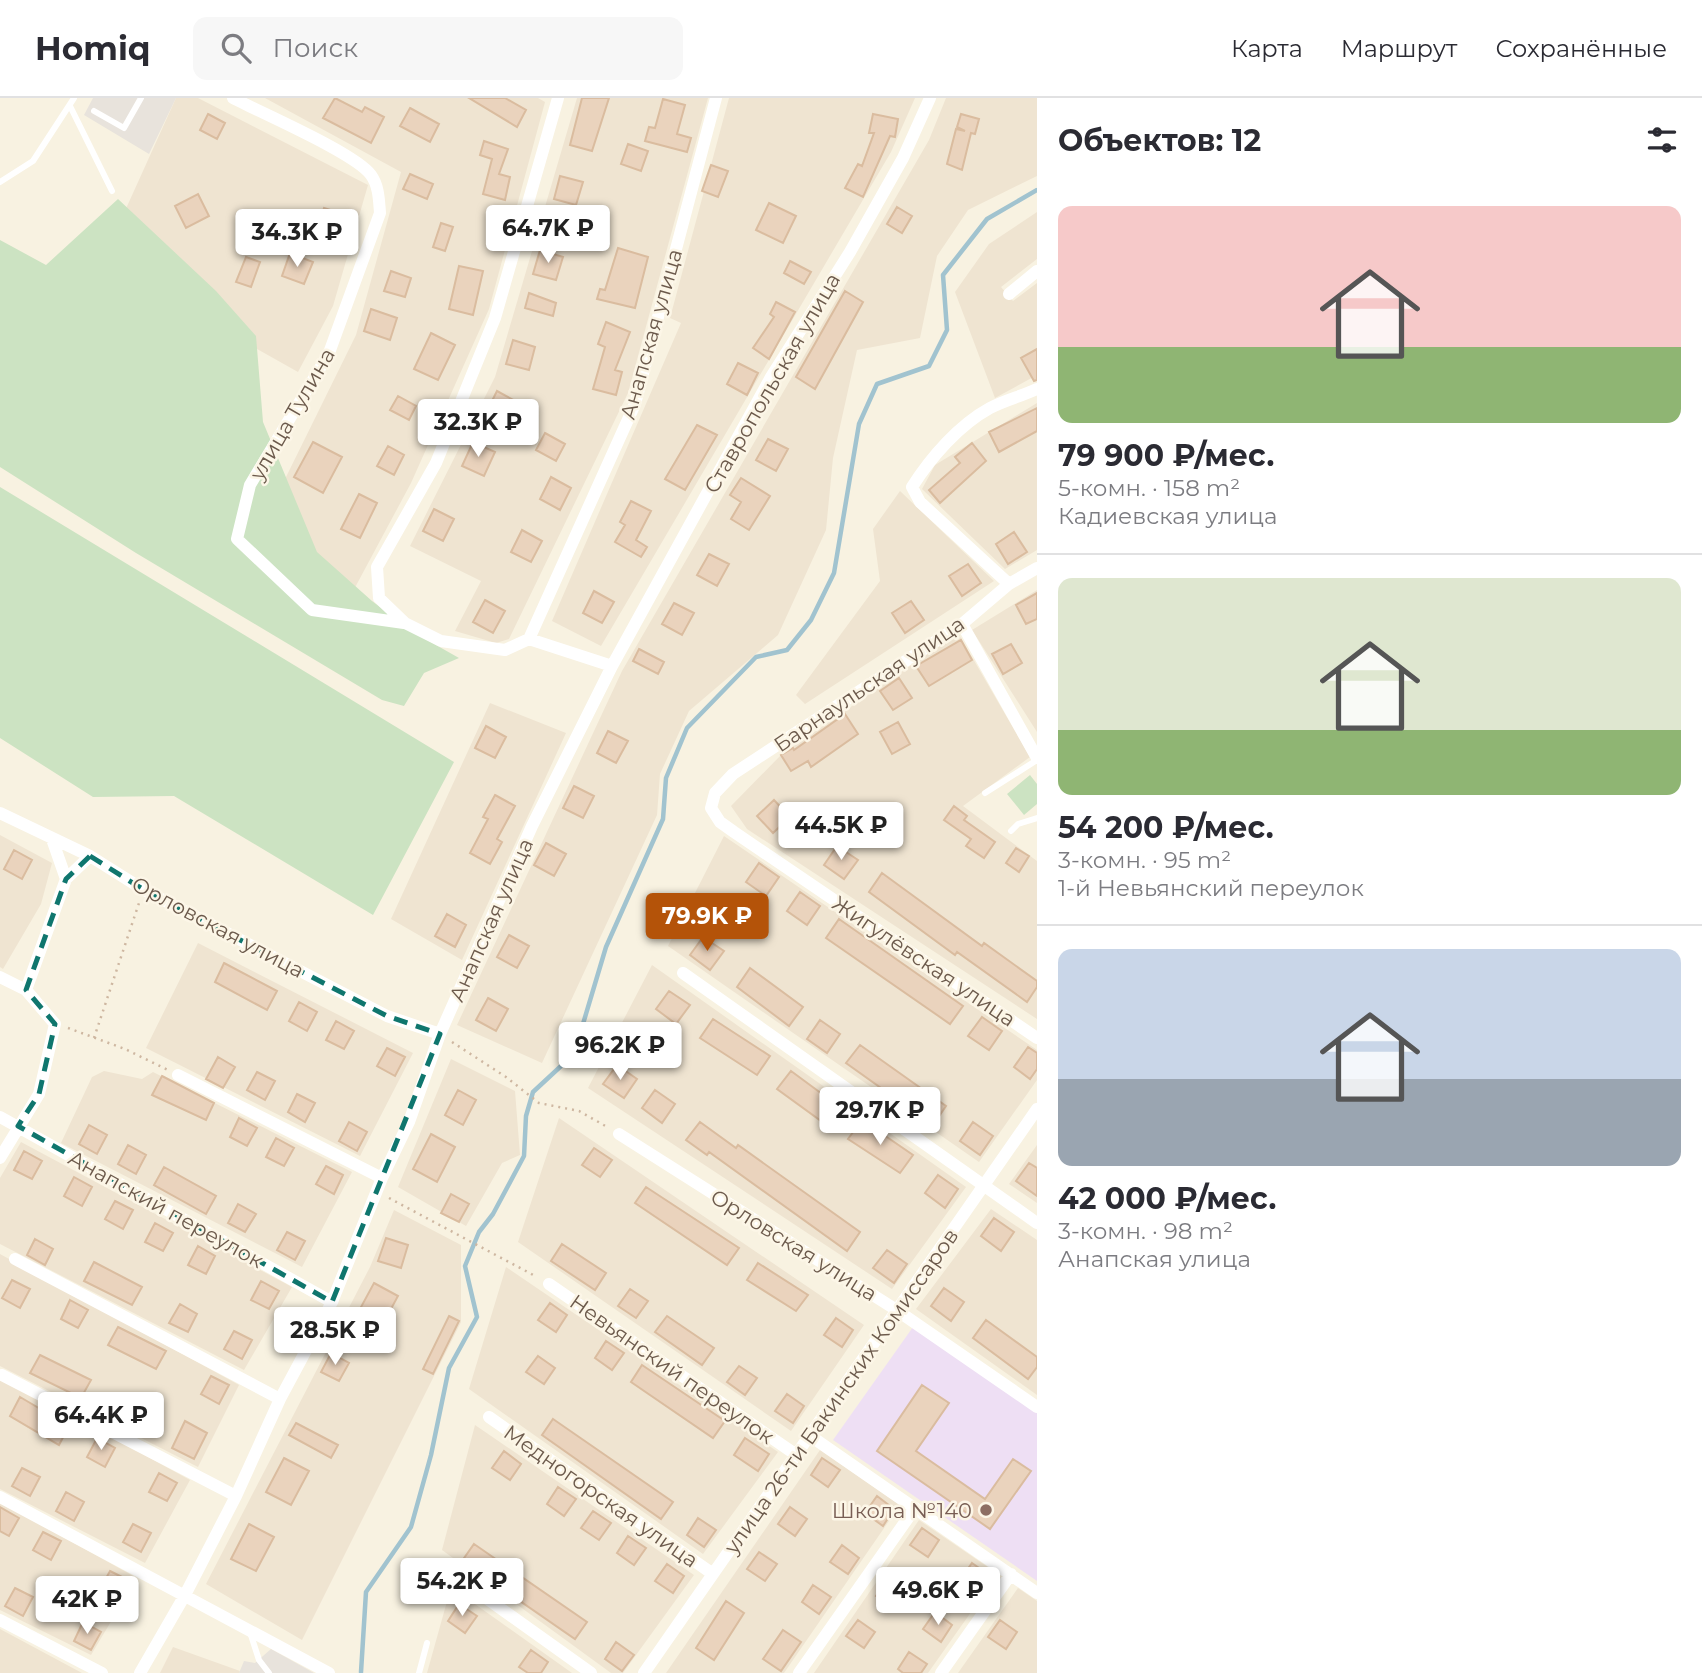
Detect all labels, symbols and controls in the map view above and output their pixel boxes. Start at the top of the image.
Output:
search box [193,17,683,80]
text: Homiq [35,28,151,68]
icon: search [217,29,255,67]
text: Поиск [273,32,358,64]
text: Карта [1231,34,1303,63]
text: Маршрут [1341,34,1457,63]
text: Сохранённые [1495,34,1667,63]
icon: filters [1643,121,1681,159]
text: Объектов: 12 [1058,122,1261,159]
pin: 64.7K ₽ [483,206,613,265]
pin: 34.3K ₽ [232,209,362,269]
text: 64.7K ₽ [502,214,594,242]
text: 34.3K ₽ [251,218,343,246]
street label: Анапская улица [615,246,687,422]
icon: home [1307,251,1433,377]
street label: Ставропольская улица [699,269,845,497]
street label: улица Тулина [244,344,340,485]
pin: 32.3K ₽ [413,400,543,459]
text: 32.3K ₽ [434,408,522,436]
text: 79 900 ₽/мес. [1058,437,1274,474]
text: 5-комн. · 158 m² [1058,474,1240,502]
text: Кадиевская улица [1058,502,1277,530]
street label: Барнаульская улица [769,611,969,757]
icon: home [1307,623,1433,749]
pin: 44.5K ₽ [776,802,906,862]
text: 54 200 ₽/мес. [1058,809,1274,846]
text: 44.5K ₽ [794,811,888,839]
street label: Анапская улица [444,835,538,1005]
text: 3-комн. · 95 m² [1058,846,1231,874]
street label: Орловская улица [128,871,308,983]
text: 1-й Невьянский переулок [1058,874,1364,902]
street label: Жигулёвская улица [828,890,1020,1032]
pin: 79.9K ₽ [642,894,772,953]
text: 79.9K ₽ [662,902,752,930]
icon: home [1307,994,1433,1120]
pin: 96.2K ₽ [555,1023,685,1082]
text: 96.2K ₽ [575,1031,665,1059]
pin: 29.7K ₽ [815,1088,945,1147]
text: 29.7K ₽ [835,1096,925,1124]
street label: Анапский переулок [64,1145,268,1273]
text: 42 000 ₽/мес. [1058,1180,1276,1217]
street label: Орловская улица [706,1184,882,1306]
text: 3-комн. · 98 m² [1058,1217,1233,1245]
street label: улица 26-ти Бакинских Комиссаров [718,1224,963,1559]
text: Анапская улица [1058,1245,1251,1273]
street label: Невьянский переулок [565,1289,779,1449]
pin: 28.5K ₽ [270,1308,400,1367]
text: 28.5K ₽ [290,1316,380,1344]
pin: 64.4K ₽ [36,1392,166,1452]
text: 64.4K ₽ [54,1401,148,1429]
street label: Медногорская улица [499,1419,703,1573]
place label: Школа №140 [832,1498,972,1523]
marker: Школа №140 [978,1502,994,1518]
pin: 54.2K ₽ [397,1558,527,1618]
text: 54.2K ₽ [416,1567,508,1595]
pin: 49.6K ₽ [873,1568,1003,1627]
pin: 42K ₽ [38,1576,136,1636]
text: 49.6K ₽ [892,1576,984,1604]
text: 42K ₽ [52,1585,122,1613]

